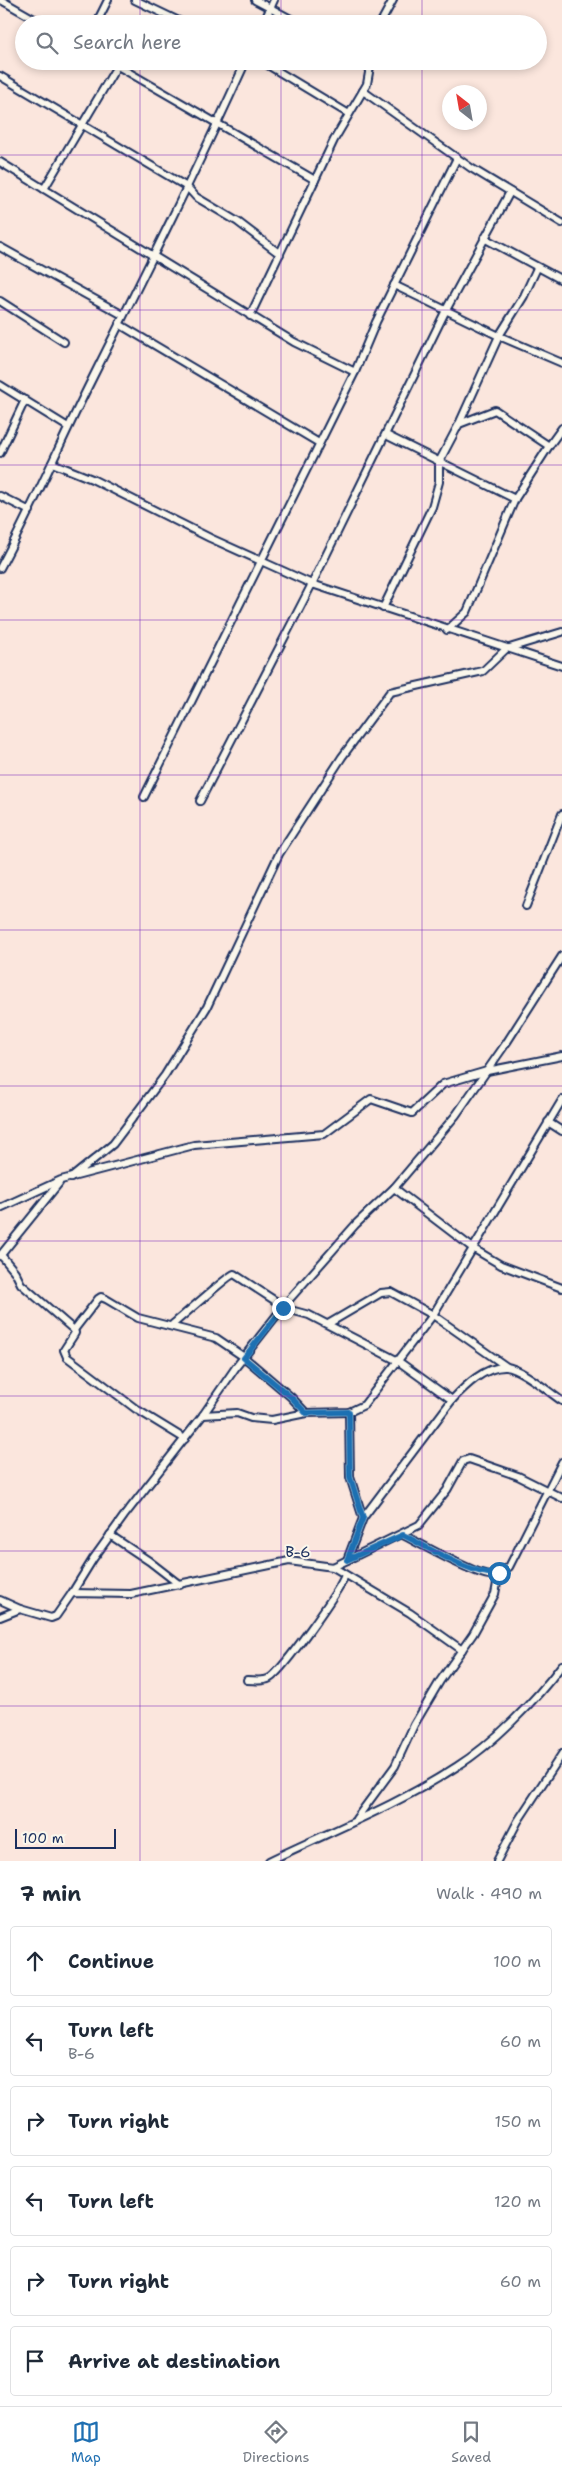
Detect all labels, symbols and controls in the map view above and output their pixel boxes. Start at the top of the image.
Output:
search box [15,15,547,70]
icon: search [33,29,61,57]
text: Search here [73,30,182,55]
north arrow [442,85,487,130]
route end [272,1297,295,1320]
street label: B-6 [285,1542,311,1562]
route start [488,1562,511,1585]
scale bar [15,1826,116,1849]
text: 100 m [22,1829,64,1847]
text: 7 min [20,1880,81,1908]
text: Walk · 490 m [436,1883,542,1904]
icon: ahead [21,1947,49,1975]
text: Continue [68,1949,154,1974]
text: 100 m [493,1951,541,1972]
text: Turn left [68,2018,154,2043]
icon: left [21,2027,49,2055]
text: 60 m [500,2031,541,2052]
text: B-6 [68,2043,95,2064]
icon: right [21,2107,49,2135]
text: Turn right [68,2109,169,2134]
text: 150 m [494,2111,541,2132]
icon: left [21,2187,49,2215]
text: Turn left [68,2189,154,2214]
text: 120 m [494,2191,541,2212]
icon: right [21,2267,49,2295]
text: Turn right [68,2269,169,2294]
text: 60 m [500,2271,541,2292]
icon: arrive [21,2347,49,2375]
text: Arrive at destination [68,2349,280,2374]
tab: Map [71,2418,101,2466]
tab: Directions [243,2418,309,2466]
tab: Saved [451,2418,491,2466]

